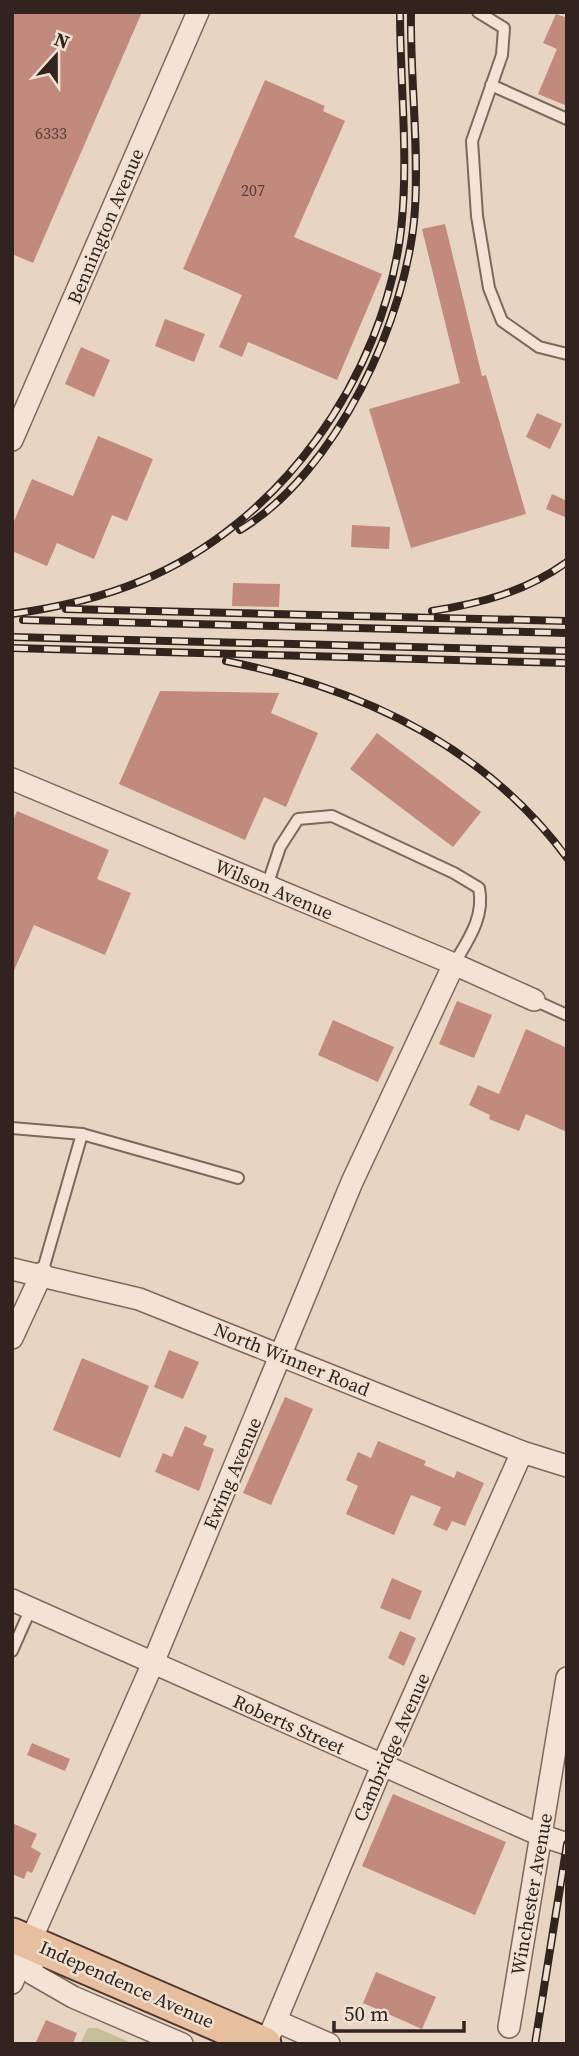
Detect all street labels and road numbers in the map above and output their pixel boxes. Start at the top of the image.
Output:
street label: Bennington Avenue [60,144,150,308]
street label: Wilson Avenue [211,852,337,926]
street label: North Winner Road [210,1316,374,1402]
street label: Ewing Avenue [197,1413,267,1533]
street label: Cambridge Avenue [347,1669,435,1825]
street label: Roberts Street [229,1688,350,1761]
street label: Winchester Avenue [504,1811,558,1977]
street label: Independence Avenue [35,1934,219,2034]

